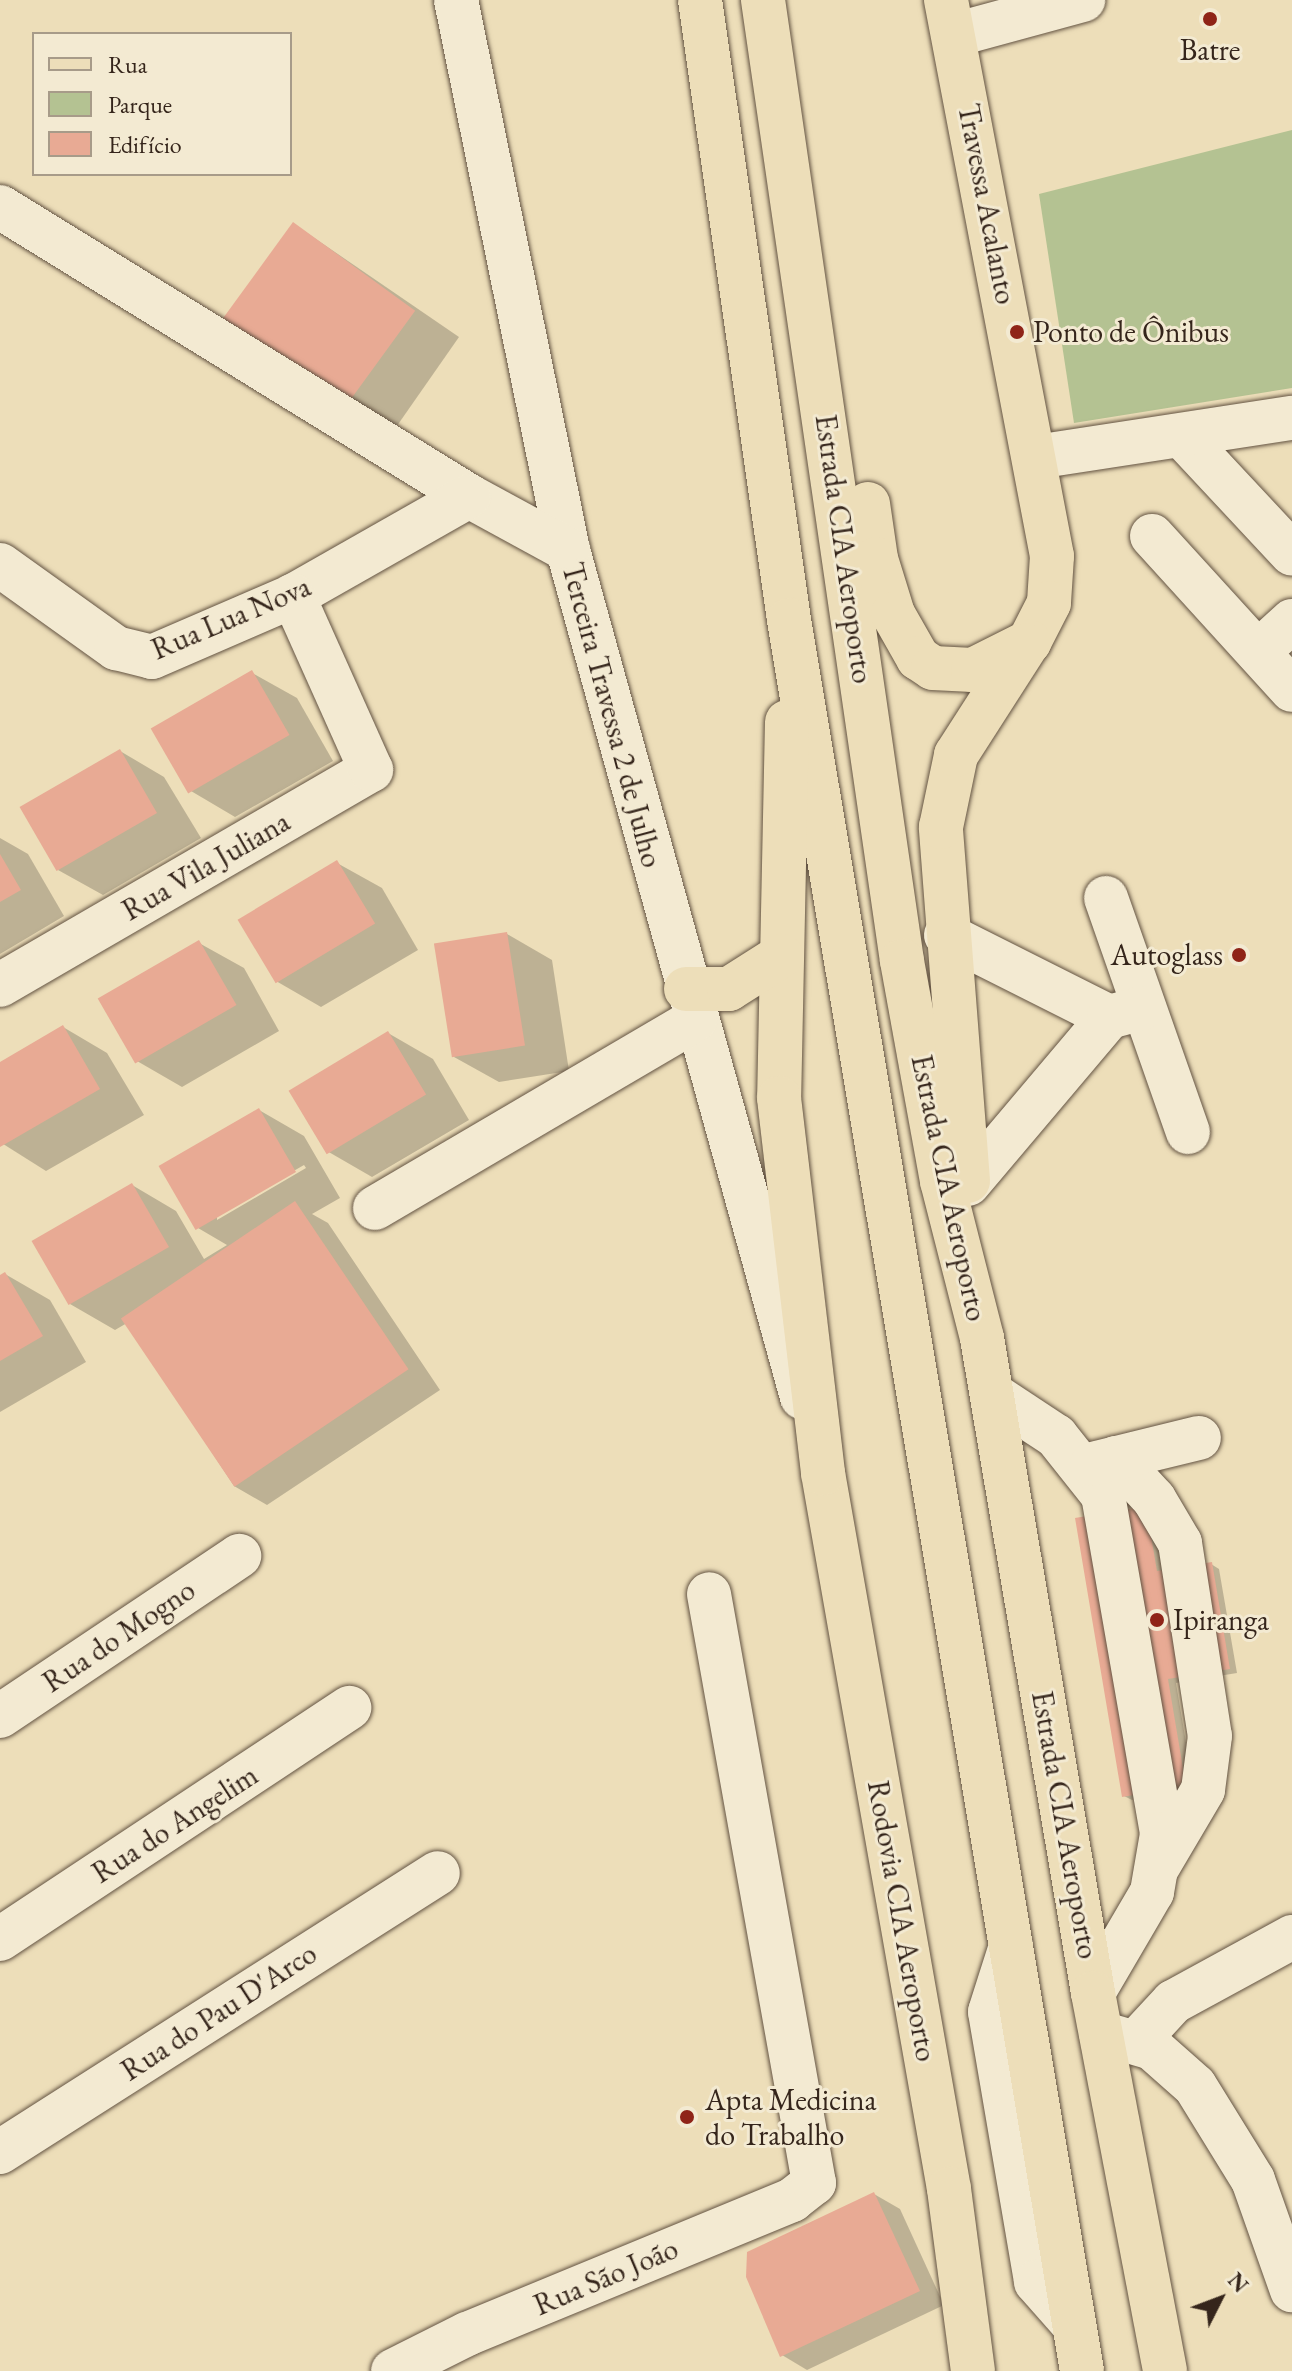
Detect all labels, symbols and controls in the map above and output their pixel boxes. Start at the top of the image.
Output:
marker: Batre [1201,10,1219,28]
legend [32,32,292,176]
place label: Batre [1180,32,1240,68]
text: Rua [108,49,147,80]
text: Parque [108,89,172,120]
street label: Travessa Acalanto [950,101,1024,307]
text: Edifício [108,129,182,160]
place label: Ponto de Ônibus [1033,314,1229,350]
marker: Ponto de Ônibus [1008,323,1026,341]
street label: Estrada CIA Aeroporto [807,412,881,686]
street label: Terceira Travessa 2 de Julho [554,559,670,871]
street label: Rua Lua Nova [146,568,316,668]
street label: Rua Vila Juliana [116,804,296,928]
place label: Autoglass [1111,937,1223,973]
marker: Autoglass [1230,946,1248,964]
street label: Estrada CIA Aeroporto [903,1051,995,1325]
street label: Rua do Mogno [36,1572,202,1700]
place label: Ipiranga [1173,1602,1269,1638]
marker: Ipiranga [1148,1611,1166,1629]
street label: Estrada CIA Aeroporto [1024,1688,1106,1962]
street label: Rua do Angelim [85,1757,265,1891]
street label: Rodovia CIA Aeroporto [860,1778,944,2064]
street label: Rua do Pau D'Arco [114,1935,324,2089]
place label: Apta Medicina do Trabalho [705,2082,876,2152]
marker: Apta Medicina do Trabalho [676,2106,698,2128]
street label: Rua São João [528,2230,684,2324]
north arrow [1180,2259,1260,2339]
text: N [1221,2266,1255,2299]

